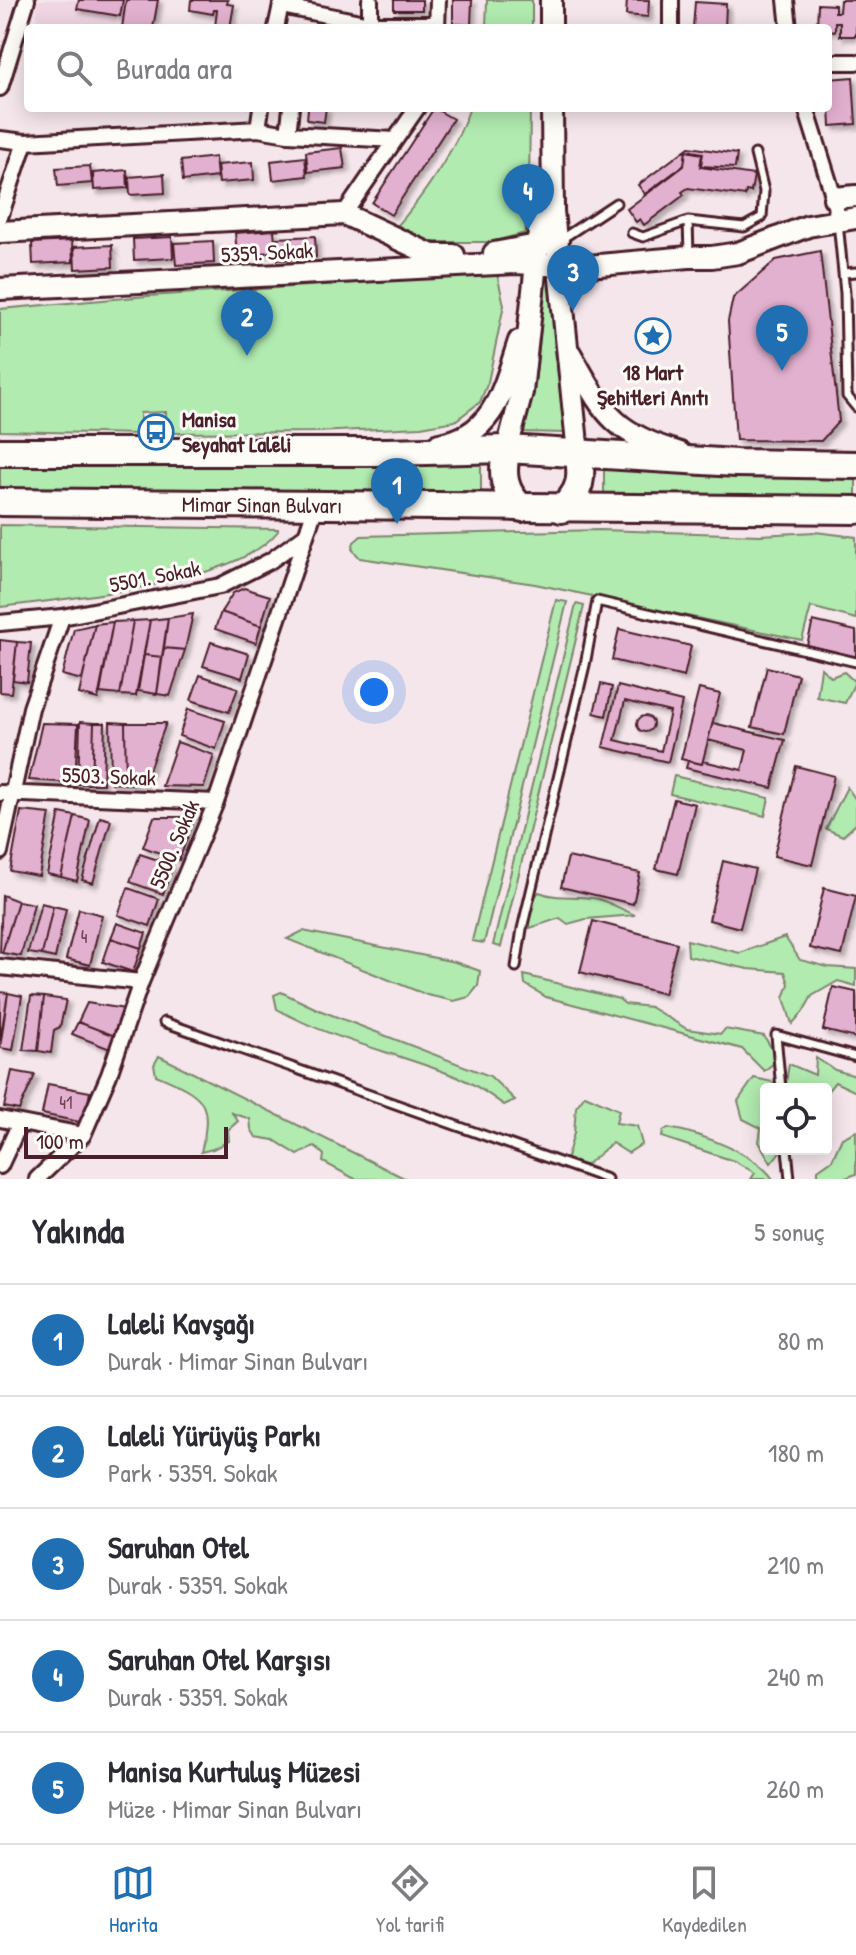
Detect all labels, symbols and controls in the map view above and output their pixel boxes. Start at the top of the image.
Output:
search box [24,24,832,112]
icon: search [52,46,96,90]
text: Burada ara [116,48,232,88]
pin: 4 [502,164,554,230]
street label: 5359. Sokak [220,235,314,269]
pin: 3 [547,245,599,311]
pin: 2 [221,290,273,356]
pin: 5 [756,305,808,371]
place icon: 18 Mart Şehitleri Anıtı [634,317,672,355]
place label: 18 Mart Şehitleri Anıtı [597,357,709,412]
place label: Manisa Seyahat Laleli [182,404,291,460]
bus stop icon: Manisa Seyahat Laleli [137,413,175,451]
pin: 1 [371,458,423,524]
street label: Mimar Sinan Bulvarı [182,489,342,520]
street label: 5501. Sokak [107,552,203,600]
your location [354,672,394,712]
street label: 5503. Sokak [62,759,156,793]
street label: 5500. Sokak [142,795,206,893]
house number: 4 [81,924,88,949]
map controls [760,1083,832,1155]
button: locate [760,1083,832,1155]
house number: 41 [59,1090,73,1115]
scale bar [24,1123,228,1159]
text: 100 m [36,1126,84,1156]
text: Yakında [32,1208,124,1254]
text: 5 sonuç [754,1214,824,1249]
text: Laleli Kavşağı [108,1303,255,1343]
text: 1 [53,1323,63,1358]
text: 80 m [777,1323,824,1358]
text: Durak · Mimar Sinan Bulvarı [108,1343,368,1378]
text: Laleli Yürüyüş Parkı [108,1415,321,1455]
text: 2 [52,1435,64,1470]
text: 180 m [768,1435,824,1470]
text: Park · 5359. Sokak [108,1455,278,1490]
text: Saruhan Otel [108,1527,249,1567]
text: 3 [52,1547,64,1582]
text: 210 m [767,1547,824,1582]
text: Durak · 5359. Sokak [108,1567,288,1602]
text: Saruhan Otel Karşısı [108,1639,331,1679]
text: 4 [53,1659,63,1694]
text: 240 m [767,1659,824,1694]
text: Durak · 5359. Sokak [108,1679,288,1714]
text: Manisa Kurtuluş Müzesi [108,1751,361,1791]
text: 5 [53,1771,64,1806]
text: 260 m [766,1771,824,1806]
text: Müze · Mimar Sinan Bulvarı [108,1791,362,1826]
tab: Harita [109,1861,158,1939]
tab: Yol tarifi [376,1861,444,1939]
tab: Kaydedilen [662,1861,747,1939]

